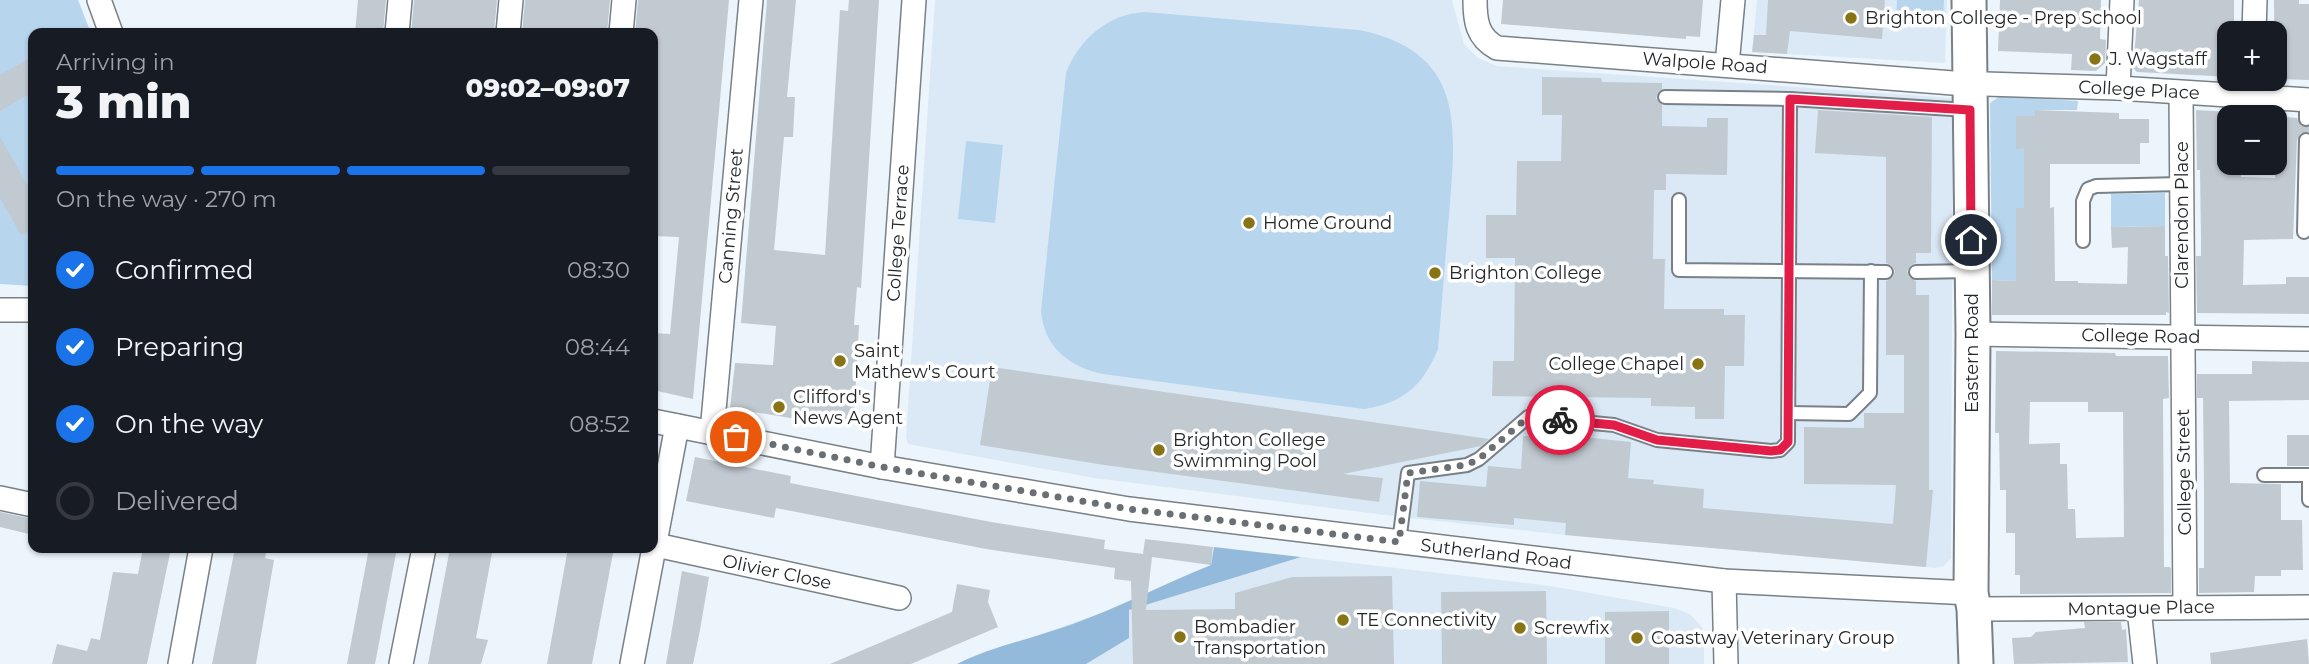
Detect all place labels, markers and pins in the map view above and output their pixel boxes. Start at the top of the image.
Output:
place label: Brighton College - Prep School [1865,7,2142,29]
marker: Brighton College - Prep School [1843,10,1859,26]
place label: J. Wagstaff [2108,48,2208,70]
marker: J. Wagstaff [2087,51,2103,67]
pin [1941,210,2001,270]
place label: Home Ground [1263,212,1392,234]
marker: Home Ground [1241,215,1257,231]
place label: Brighton College [1449,262,1602,284]
marker: Brighton College [1427,265,1443,281]
place label: Saint Mathew's Court [854,340,995,383]
marker: Saint Mathew's Court [832,353,848,369]
place label: College Chapel [1548,353,1684,375]
marker: College Chapel [1690,356,1706,372]
place label: Clifford's News Agent [793,386,903,429]
marker: Clifford's News Agent [771,399,787,415]
pin [706,407,766,467]
place label: Brighton College Swimming Pool [1173,429,1326,472]
marker: Brighton College Swimming Pool [1151,442,1167,458]
place label: TE Connectivity [1357,609,1496,631]
marker: TE Connectivity [1335,612,1351,628]
place label: Bombadier Transportation [1194,616,1326,659]
place label: Screwfix [1534,617,1610,639]
marker: Screwfix [1512,620,1528,636]
place label: Coastway Veterinary Group [1651,627,1894,649]
marker: Bombadier Transportation [1172,629,1188,645]
marker: Coastway Veterinary Group [1629,630,1645,646]

